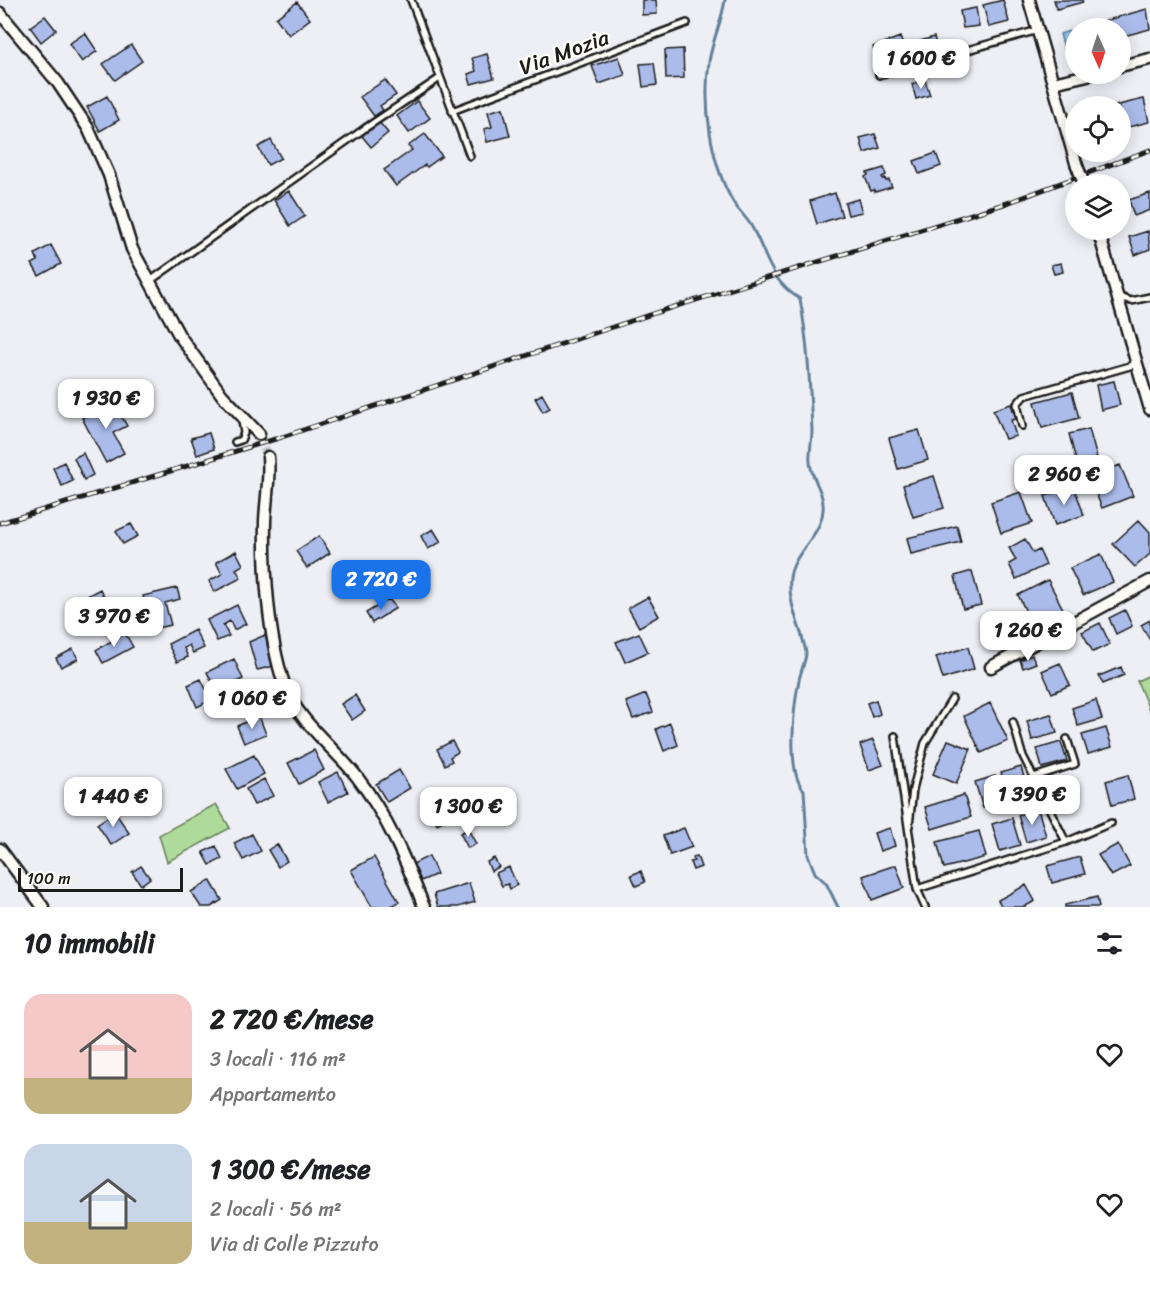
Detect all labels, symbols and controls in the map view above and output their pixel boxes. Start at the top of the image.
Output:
street label: Via Mozia [514,17,615,86]
north arrow [1065,18,1131,84]
map controls [1065,18,1131,240]
pin: 1 600 € [866,39,976,90]
text: 1 600 € [887,41,955,76]
button: locate [1065,96,1131,162]
button: layers [1065,174,1131,240]
pin: 1 930 € [51,379,161,430]
text: 1 930 € [72,381,140,416]
pin: 2 960 € [1009,455,1119,506]
text: 2 960 € [1028,457,1100,492]
pin: 2 720 € [326,560,436,611]
text: 2 720 € [346,562,416,597]
pin: 3 970 € [59,597,169,648]
text: 3 970 € [79,599,150,634]
pin: 1 260 € [973,611,1083,662]
text: 1 260 € [994,613,1062,648]
pin: 1 060 € [197,679,307,730]
text: 1 060 € [218,681,286,716]
pin: 1 390 € [977,775,1087,826]
pin: 1 440 € [58,777,168,828]
text: 1 390 € [998,777,1066,812]
text: 1 440 € [78,779,148,814]
pin: 1 300 € [413,787,523,838]
text: 1 300 € [434,789,502,824]
text: 100 m [27,864,71,893]
scale bar [18,865,183,892]
text: 10 immobili [24,920,154,966]
icon: filters [1093,927,1126,960]
text: 2 720 €/mese [210,996,374,1042]
icon: home [72,1018,144,1090]
icon: heart [1093,1038,1126,1071]
text: 3 locali · 116 m² [210,1042,346,1077]
text: Appartamento [210,1077,336,1112]
text: 1 300 €/mese [210,1146,371,1192]
icon: home [72,1168,144,1240]
icon: heart [1093,1188,1126,1221]
text: 2 locali · 56 m² [210,1192,342,1227]
text: Via di Colle Pizzuto [210,1227,379,1262]

